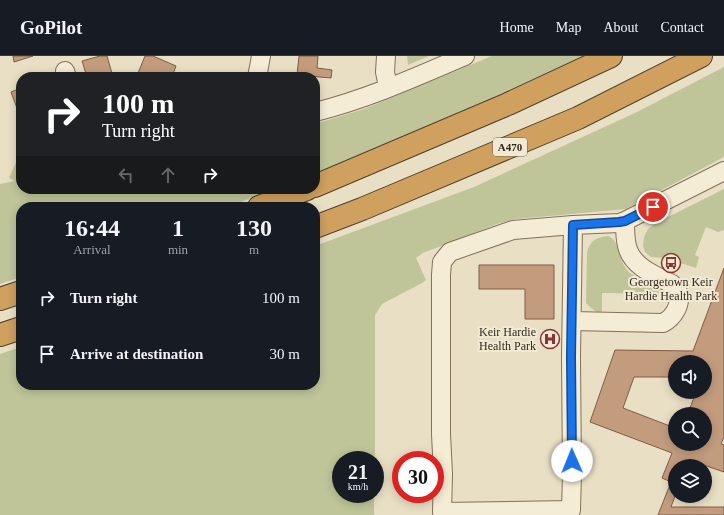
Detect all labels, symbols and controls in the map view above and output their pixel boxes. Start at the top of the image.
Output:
text: GoPilot [20,17,82,38]
text: Home [500,20,534,35]
text: Map [556,20,581,35]
text: About [603,20,638,35]
text: Contact [660,20,704,35]
icon: right [36,88,88,140]
text: 100 m [102,88,174,119]
text: Turn right [102,121,175,141]
road number: A470 [493,138,527,156]
icon: left [115,164,137,186]
icon: ahead [157,164,179,186]
icon: right [199,164,221,186]
pin [636,190,670,224]
icon: arrive [642,196,664,218]
text: 16:44 [64,215,120,241]
text: 1 [172,215,184,241]
text: 130 [236,215,272,241]
text: Arrival [73,242,111,257]
text: min [168,242,188,257]
text: m [249,242,259,257]
bus stop icon: Georgetown Keir Hardie Health Park [660,252,682,274]
place label: Georgetown Keir Hardie Health Park [625,275,717,303]
icon: right [36,287,58,309]
text: Turn right [70,290,137,306]
text: 100 m [262,290,300,306]
place label: Keir Hardie Health Park [479,325,536,353]
hospital icon: Keir Hardie Health Park [539,328,561,350]
icon: arrive [36,343,58,365]
text: Arrive at destination [70,346,203,362]
text: 30 m [270,346,300,362]
map controls [668,355,712,503]
button: sound [668,355,712,399]
button: search [668,407,712,451]
position arrow [551,440,593,482]
speed limit sign: 30 [392,451,444,503]
button: layers [668,459,712,503]
text: 21 [348,461,368,483]
text: km/h [348,481,368,492]

